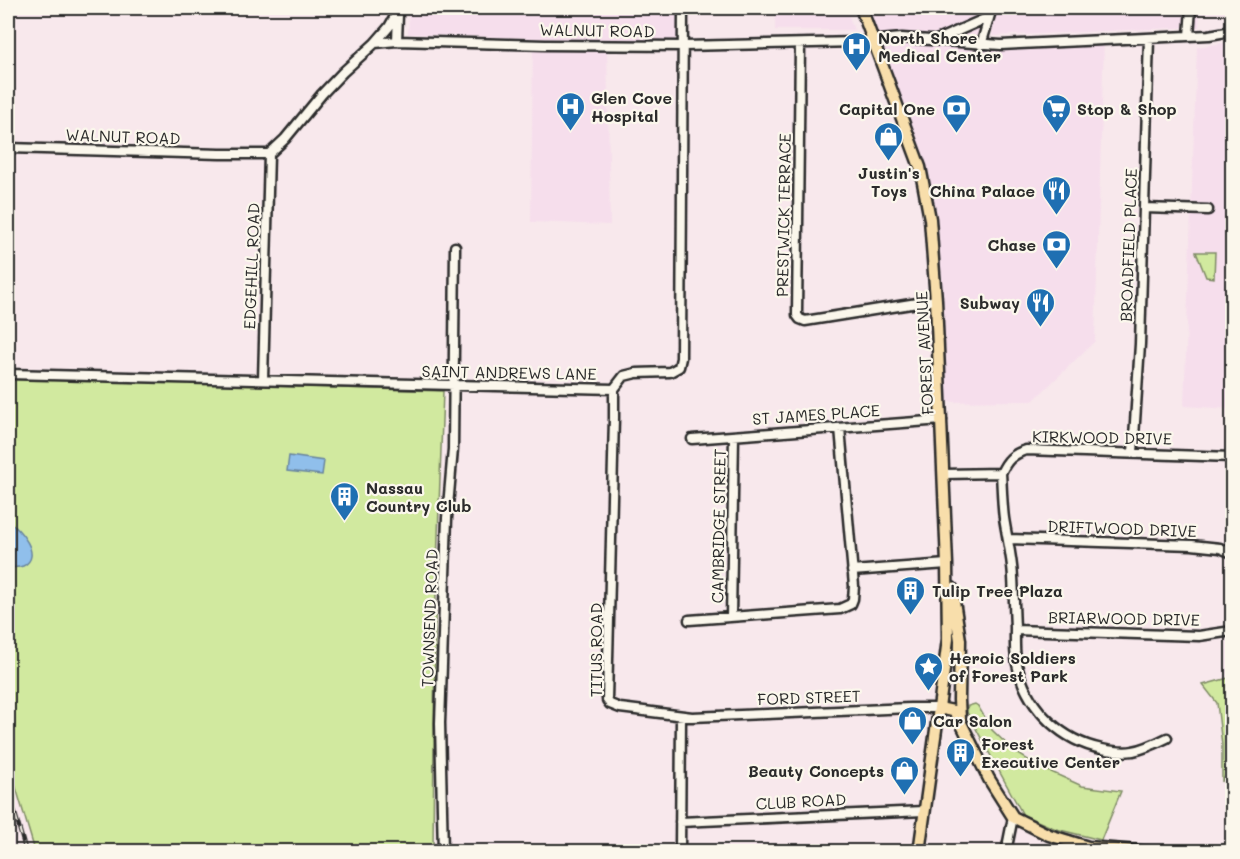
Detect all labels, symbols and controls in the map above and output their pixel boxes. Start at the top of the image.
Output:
street label: WALNUT ROAD [539,18,655,42]
place label: North Shore Medical Center [878,27,1001,66]
hospital icon: North Shore Medical Center [841,30,873,72]
place label: Glen Cove Hospital [591,87,672,126]
hospital icon: Glen Cove Hospital [554,90,586,132]
bank icon: Capital One [940,92,972,134]
supermarket icon: Stop & Shop [1040,92,1072,134]
place label: Capital One [839,98,935,119]
place label: Stop & Shop [1077,98,1177,119]
shop icon: Justin's Toys [873,120,905,162]
street label: WALNUT ROAD [65,123,181,149]
street label: PRESTWICK TERRACE [771,133,795,297]
place label: Justin's Toys [858,162,920,201]
street label: BROADFIELD PLACE [1115,168,1141,322]
restaurant icon: China Palace [1040,174,1072,216]
place label: China Palace [930,180,1035,201]
street label: EDGEHILL ROAD [238,202,264,330]
bank icon: Chase [1041,228,1073,270]
place label: Chase [987,234,1036,255]
restaurant icon: Subway [1025,286,1057,328]
street label: FOREST AVENUE [910,291,938,415]
place label: Subway [960,292,1020,313]
street label: SAINT ANDREWS LANE [421,360,597,384]
street label: ST JAMES PLACE [752,399,880,429]
street label: KIRKWOOD DRIVE [1032,425,1172,449]
street label: CAMBRIDGE STREET [706,448,730,604]
place label: Nassau Country Club [366,477,471,516]
building icon: Nassau Country Club [329,480,361,522]
street label: DRIFTWOOD DRIVE [1047,515,1197,541]
street label: TOWNSEND ROAD [416,548,442,688]
building icon: Tulip Tree Plaza [895,574,927,616]
place label: Tulip Tree Plaza [932,580,1063,601]
street label: TITUS ROAD [585,603,606,697]
street label: BRIARWOOD DRIVE [1048,606,1200,630]
place label: Heroic Soldiers of Forest Park [949,647,1076,686]
place icon: Heroic Soldiers of Forest Park [912,650,944,692]
street label: FORD STREET [757,685,861,709]
shop icon: Car Salon [896,704,928,746]
place label: Car Salon [933,710,1012,731]
place label: Forest Executive Center [981,733,1120,772]
building icon: Forest Executive Center [944,736,976,778]
shop icon: Beauty Concepts [889,754,921,796]
place label: Beauty Concepts [748,760,884,781]
street label: CLUB ROAD [755,788,847,814]

